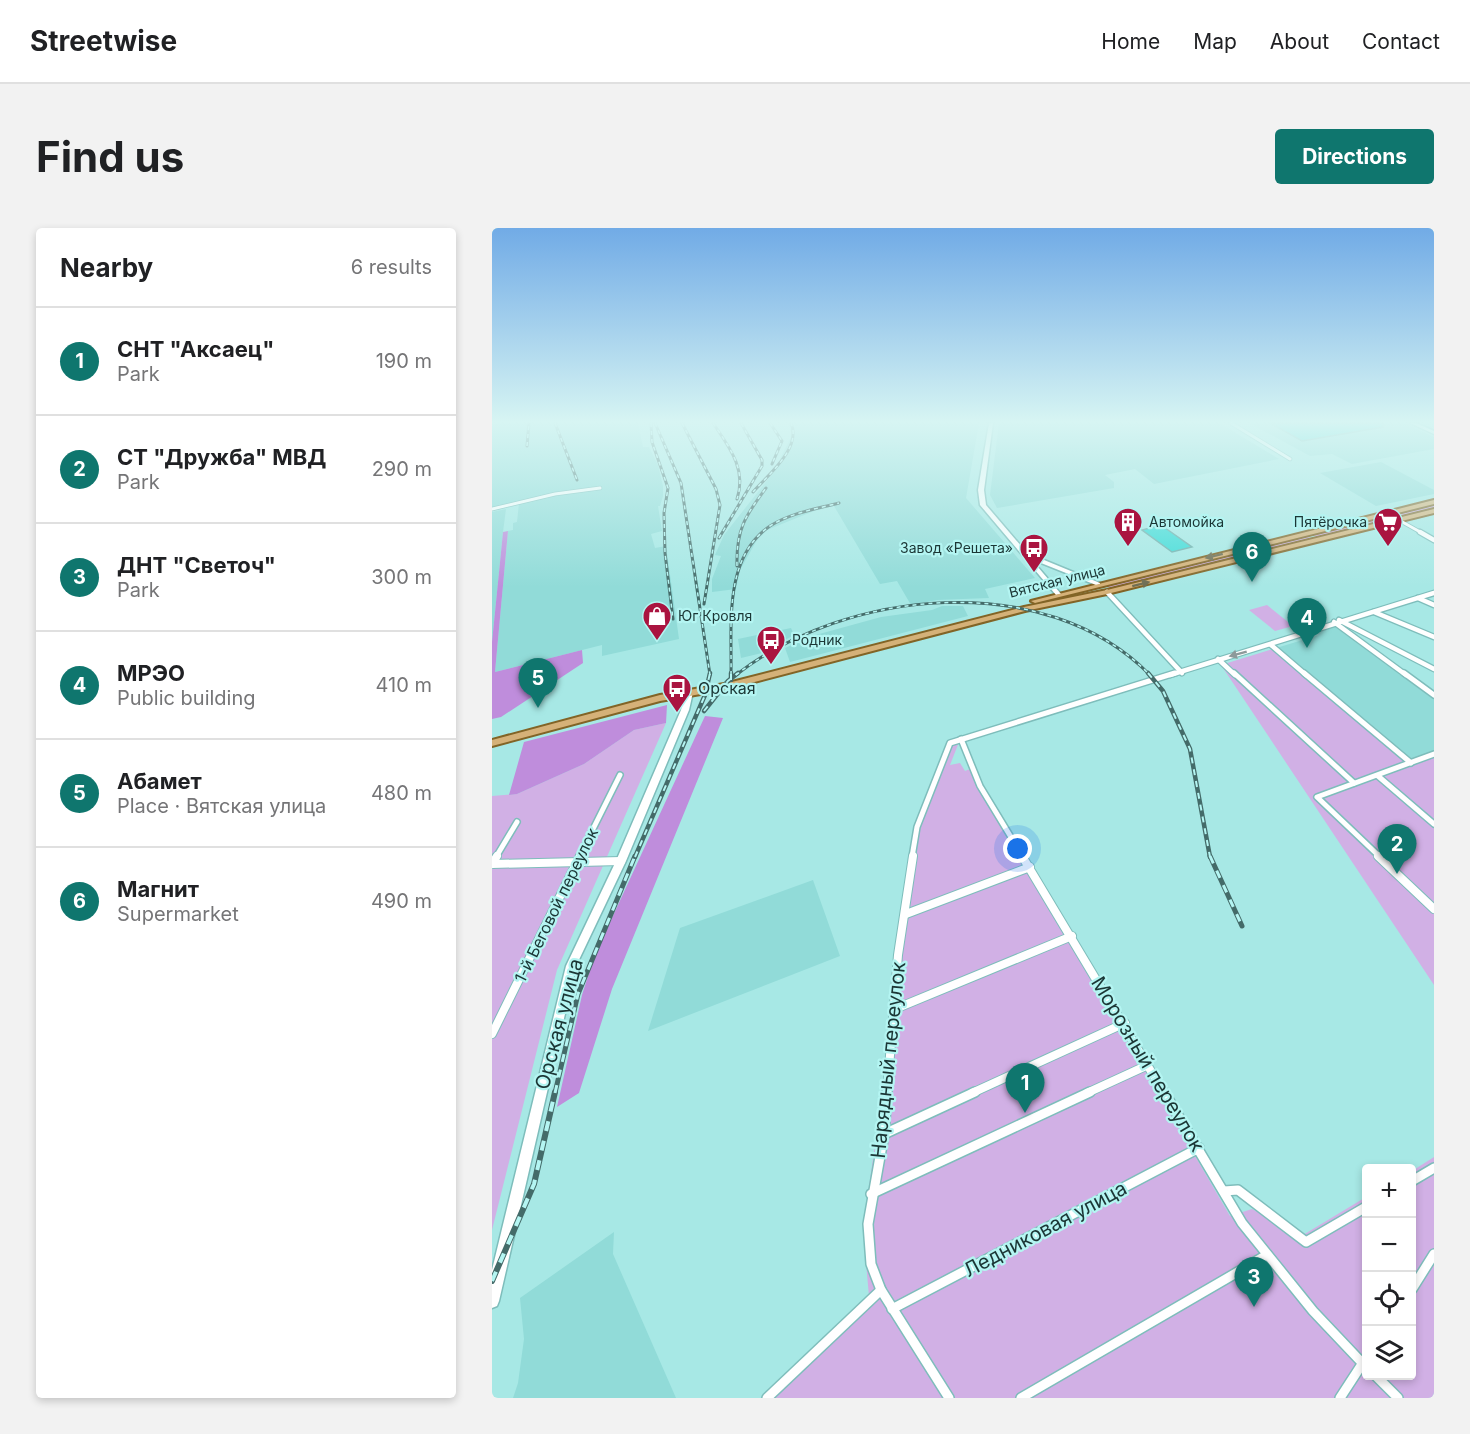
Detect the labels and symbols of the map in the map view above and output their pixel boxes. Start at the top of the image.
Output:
building icon: Автомойка [1112,506,1144,548]
supermarket icon: Пятёрочка [1372,506,1404,548]
place label: Автомойка [1149,513,1224,530]
place label: Пятёрочка [1294,513,1367,530]
bus stop icon: Завод «Решета» [1018,532,1050,574]
pin: 6 [1232,532,1272,582]
place label: Завод «Решета» [900,539,1013,556]
one-way arrow [1205,551,1223,561]
street label: Вятская улица [1007,560,1107,601]
one-way arrow [1132,578,1151,588]
pin: 4 [1288,598,1326,648]
shop icon: Юг Кровля [641,600,673,642]
place label: Юг Кровля [678,607,752,624]
bus stop icon: Родник [755,624,787,666]
place label: Родник [792,631,843,648]
one-way arrow [1229,650,1247,659]
pin: 5 [518,658,558,708]
bus stop icon: Орская [661,672,693,714]
place label: Орская [698,678,756,698]
street label: 1-й Беговой переулок [510,824,602,986]
pin: 2 [1378,824,1416,874]
your location [1003,834,1032,863]
street label: Орская улица [530,956,588,1092]
street label: Нарядный переулок [866,960,910,1160]
street label: Морозный переулок [1086,972,1210,1156]
pin: 1 [1006,1064,1044,1113]
street label: Ледниковая улица [959,1176,1131,1282]
pin: 3 [1234,1258,1274,1307]

